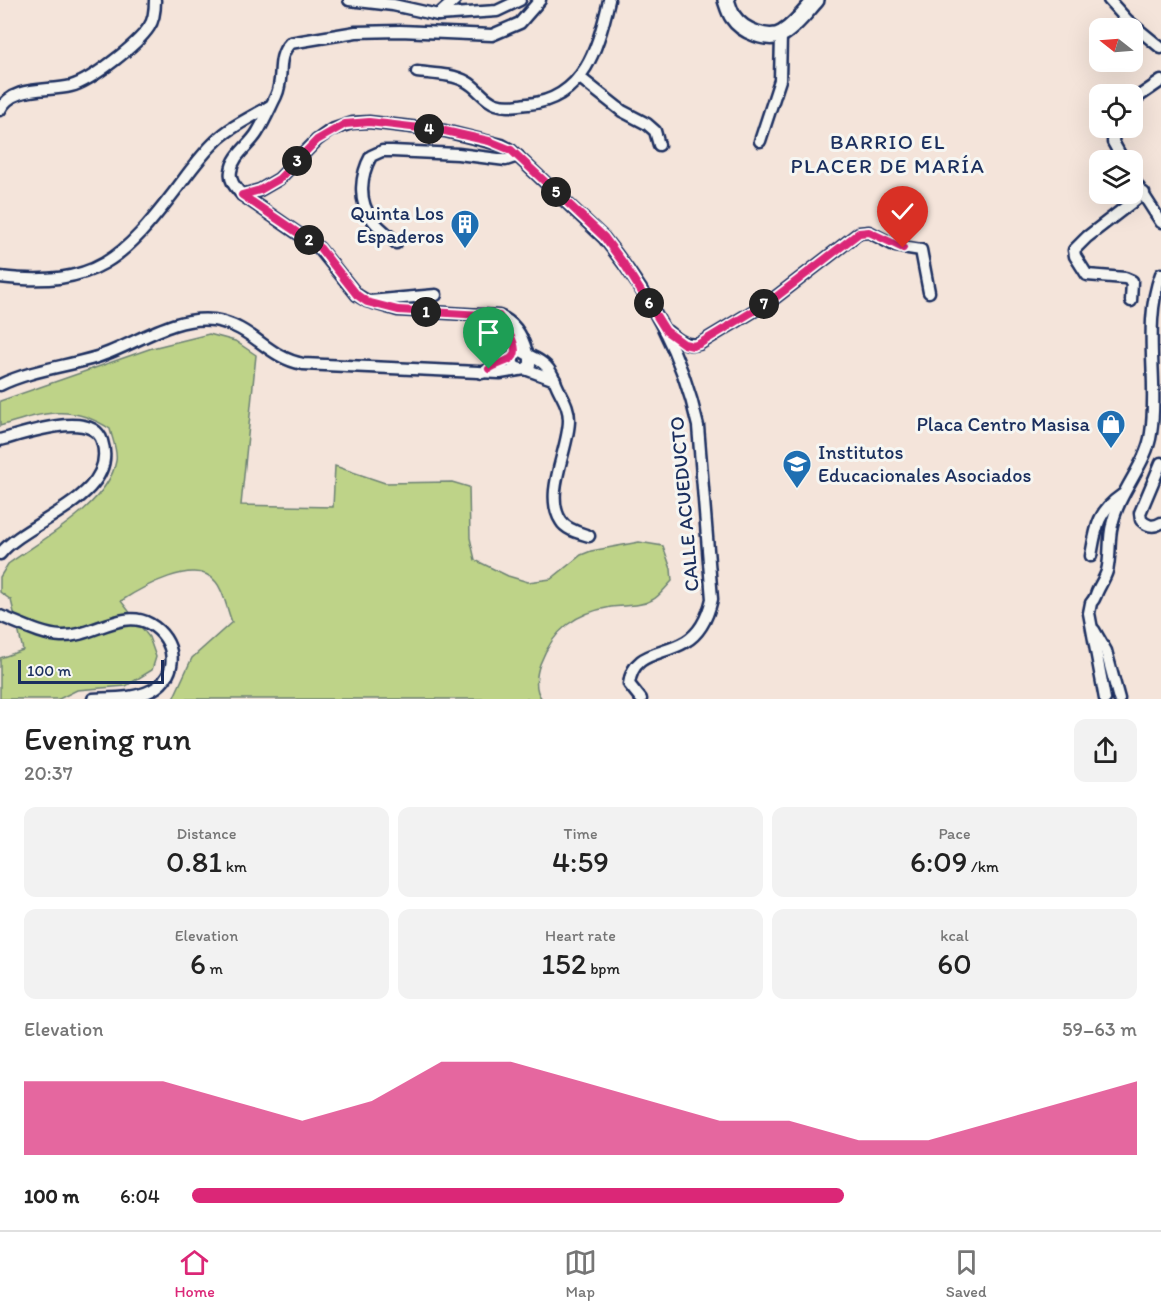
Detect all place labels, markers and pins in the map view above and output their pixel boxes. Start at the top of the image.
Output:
pin: 4 [414,114,444,144]
pin: 3 [282,146,312,176]
pin: 5 [541,177,571,207]
pin [877,186,928,248]
place label: Quinta Los Espaderos [350,201,444,248]
building icon: Quinta Los Espaderos [449,208,481,250]
pin: 2 [294,225,324,255]
pin: 6 [634,288,664,318]
pin: 7 [749,289,779,319]
pin: 1 [411,297,441,327]
pin [463,307,514,369]
shop icon: Placa Centro Masisa [1095,408,1127,450]
place label: Placa Centro Masisa [916,412,1091,436]
place label: Institutos Educacionales Asociados [818,440,1031,487]
school or university icon: Institutos Educacionales Asociados [781,448,813,490]

